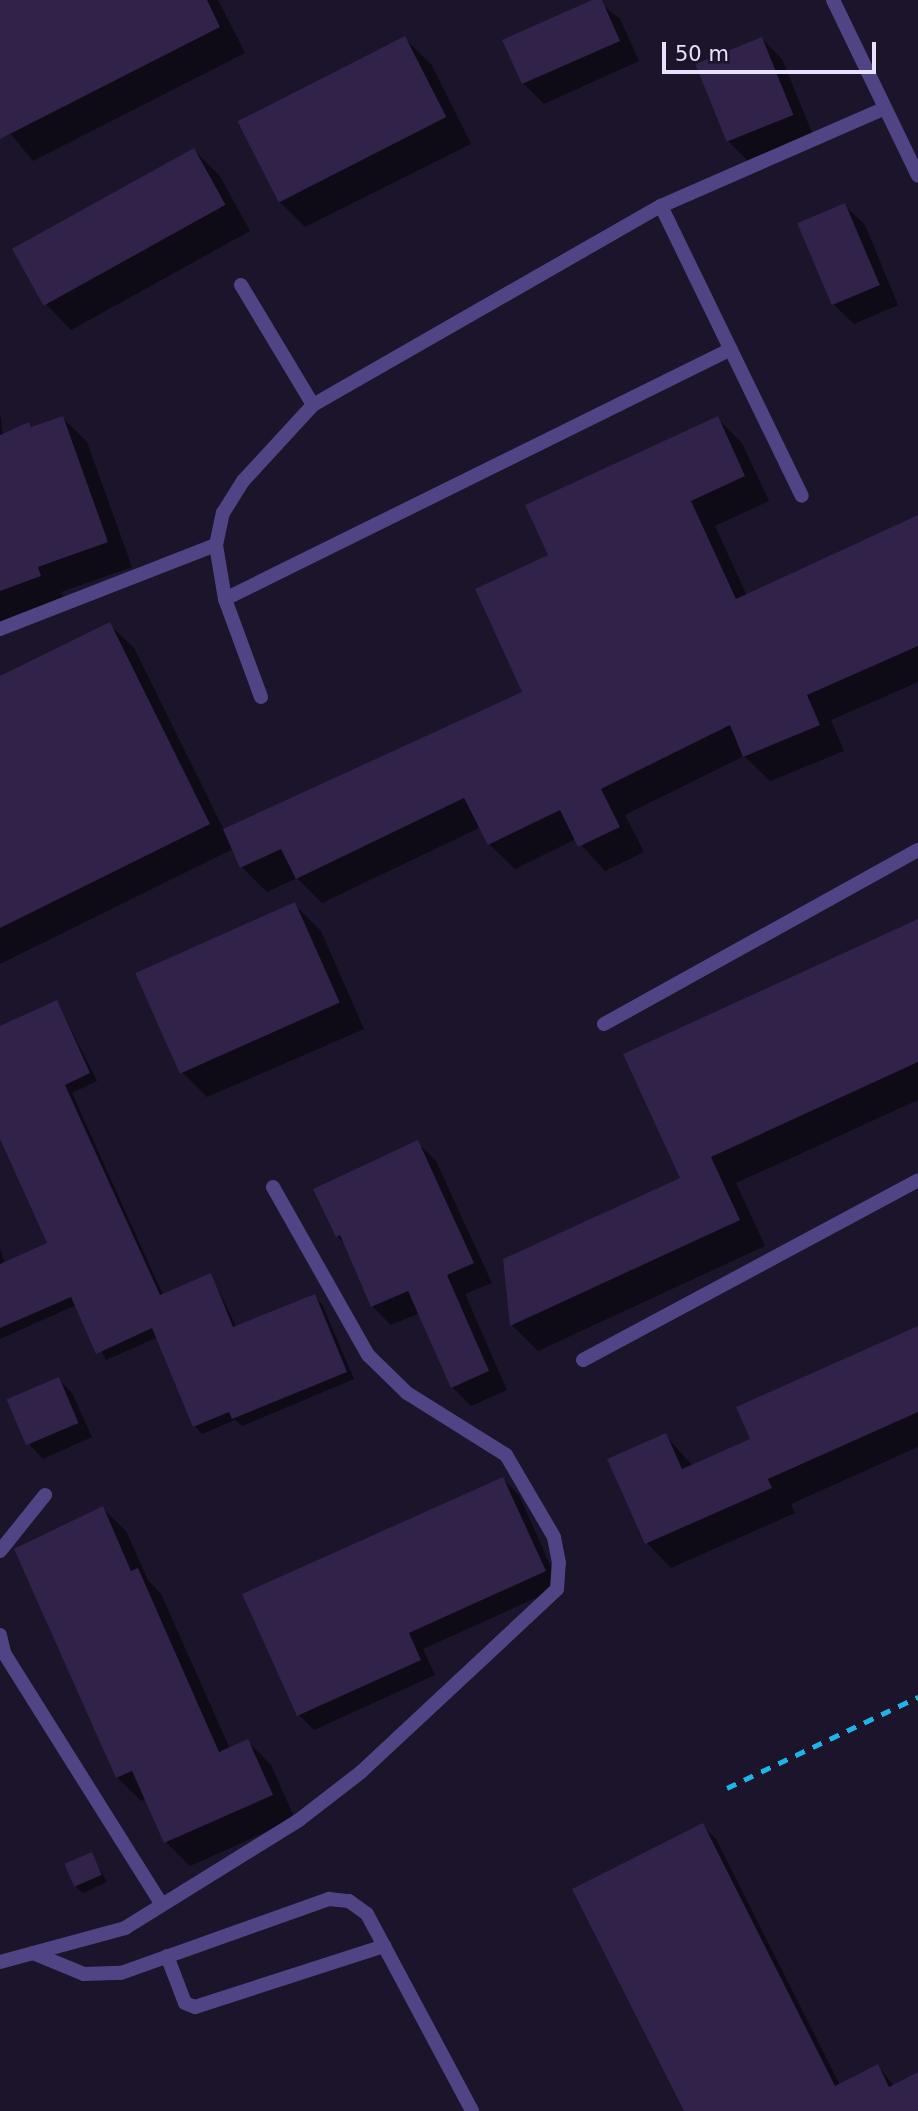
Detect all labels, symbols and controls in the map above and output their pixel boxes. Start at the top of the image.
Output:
scale bar [666,28,880,72]
text: 50 m [675,42,729,66]

